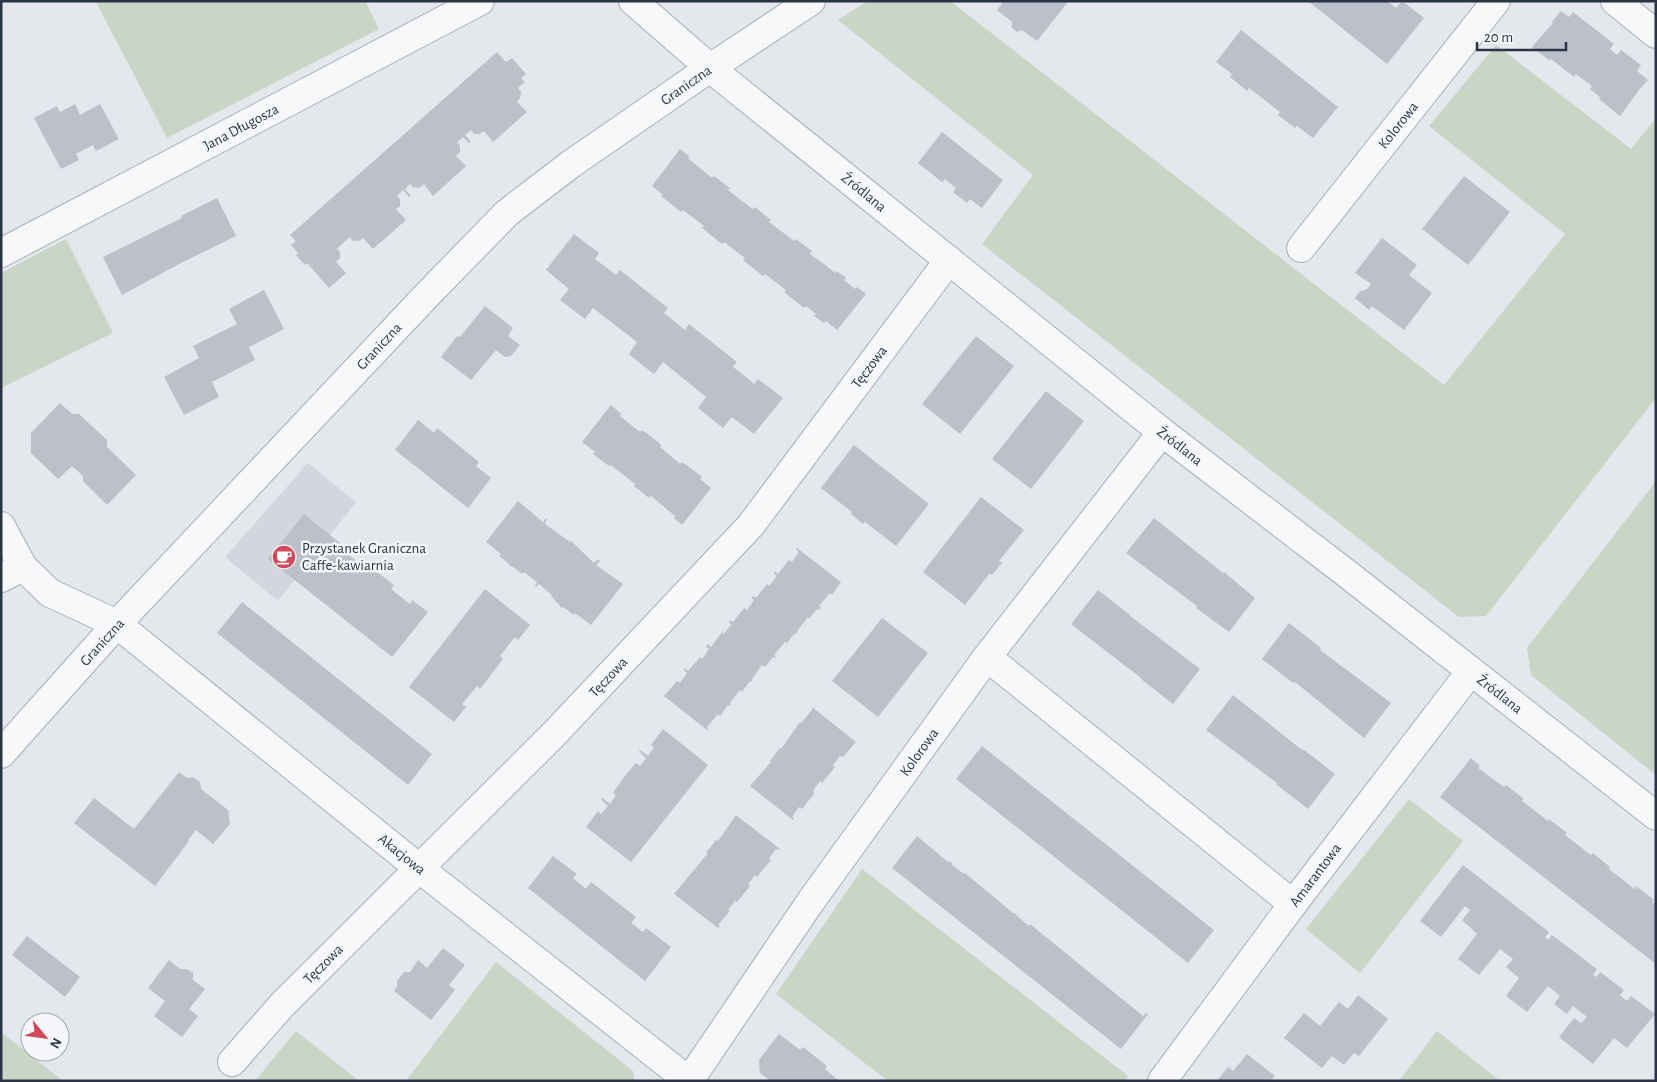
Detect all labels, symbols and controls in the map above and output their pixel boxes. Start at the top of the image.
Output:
scale bar [1477,20,1566,52]
text: 20 m [1484,30,1513,45]
street label: Graniczna [658,63,714,108]
street label: Kolorowa [1376,99,1421,152]
street label: Jana Długosza [201,101,281,154]
street label: Źródlana [838,168,890,215]
street label: Graniczna [354,320,405,373]
street label: Tęczowa [849,343,890,391]
street label: Źródlana [1154,423,1206,469]
place label: Przystanek Graniczna Caffe-kawiarnia [302,541,426,573]
cafe icon: Przystanek Graniczna Caffe-kawiarnia [271,544,297,570]
street label: Graniczna [77,616,127,669]
street label: Tęczowa [586,654,631,700]
street label: Źródlana [1474,671,1526,717]
street label: Kolorowa [897,726,942,779]
street label: Akacjowa [375,831,428,878]
street label: Amarantowa [1287,841,1344,910]
street label: Tęczowa [301,942,346,987]
north arrow [20,1012,70,1062]
text: N [47,1035,64,1050]

